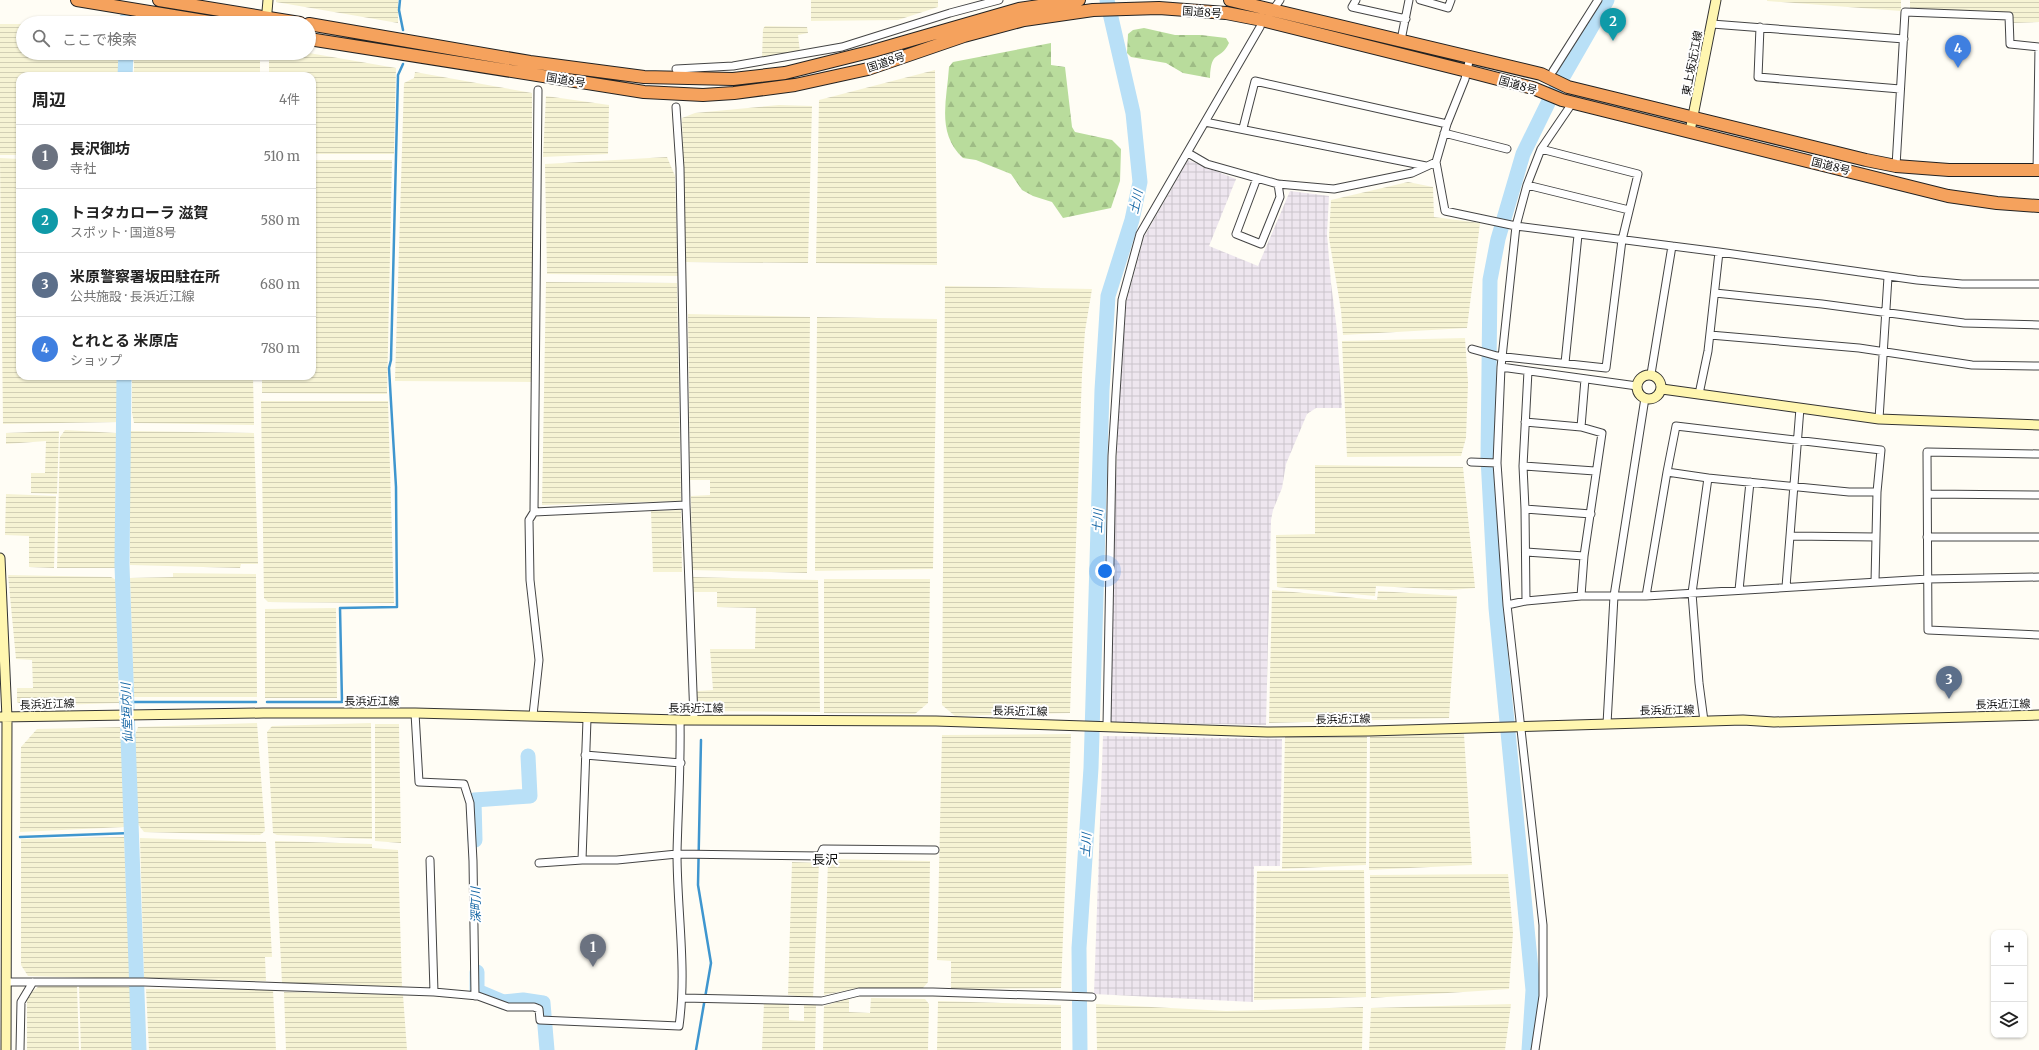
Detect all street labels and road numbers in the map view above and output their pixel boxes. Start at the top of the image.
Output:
street label: 国道8号 [1182,4,1222,20]
street label: 東上坂近江線 [1679,29,1705,97]
street label: 国道8号 [865,49,907,75]
street label: 国道8号 [545,70,587,90]
street label: 国道8号 [1497,73,1539,97]
street label: 国道8号 [1810,154,1852,178]
street label: 長浜近江線 [345,694,400,708]
street label: 長浜近江線 [19,696,75,712]
street label: 長浜近江線 [1975,697,2031,711]
street label: 長浜近江線 [669,701,724,715]
street label: 長浜近江線 [1639,703,1695,717]
street label: 長浜近江線 [992,704,1048,718]
street label: 長浜近江線 [1315,712,1371,726]

